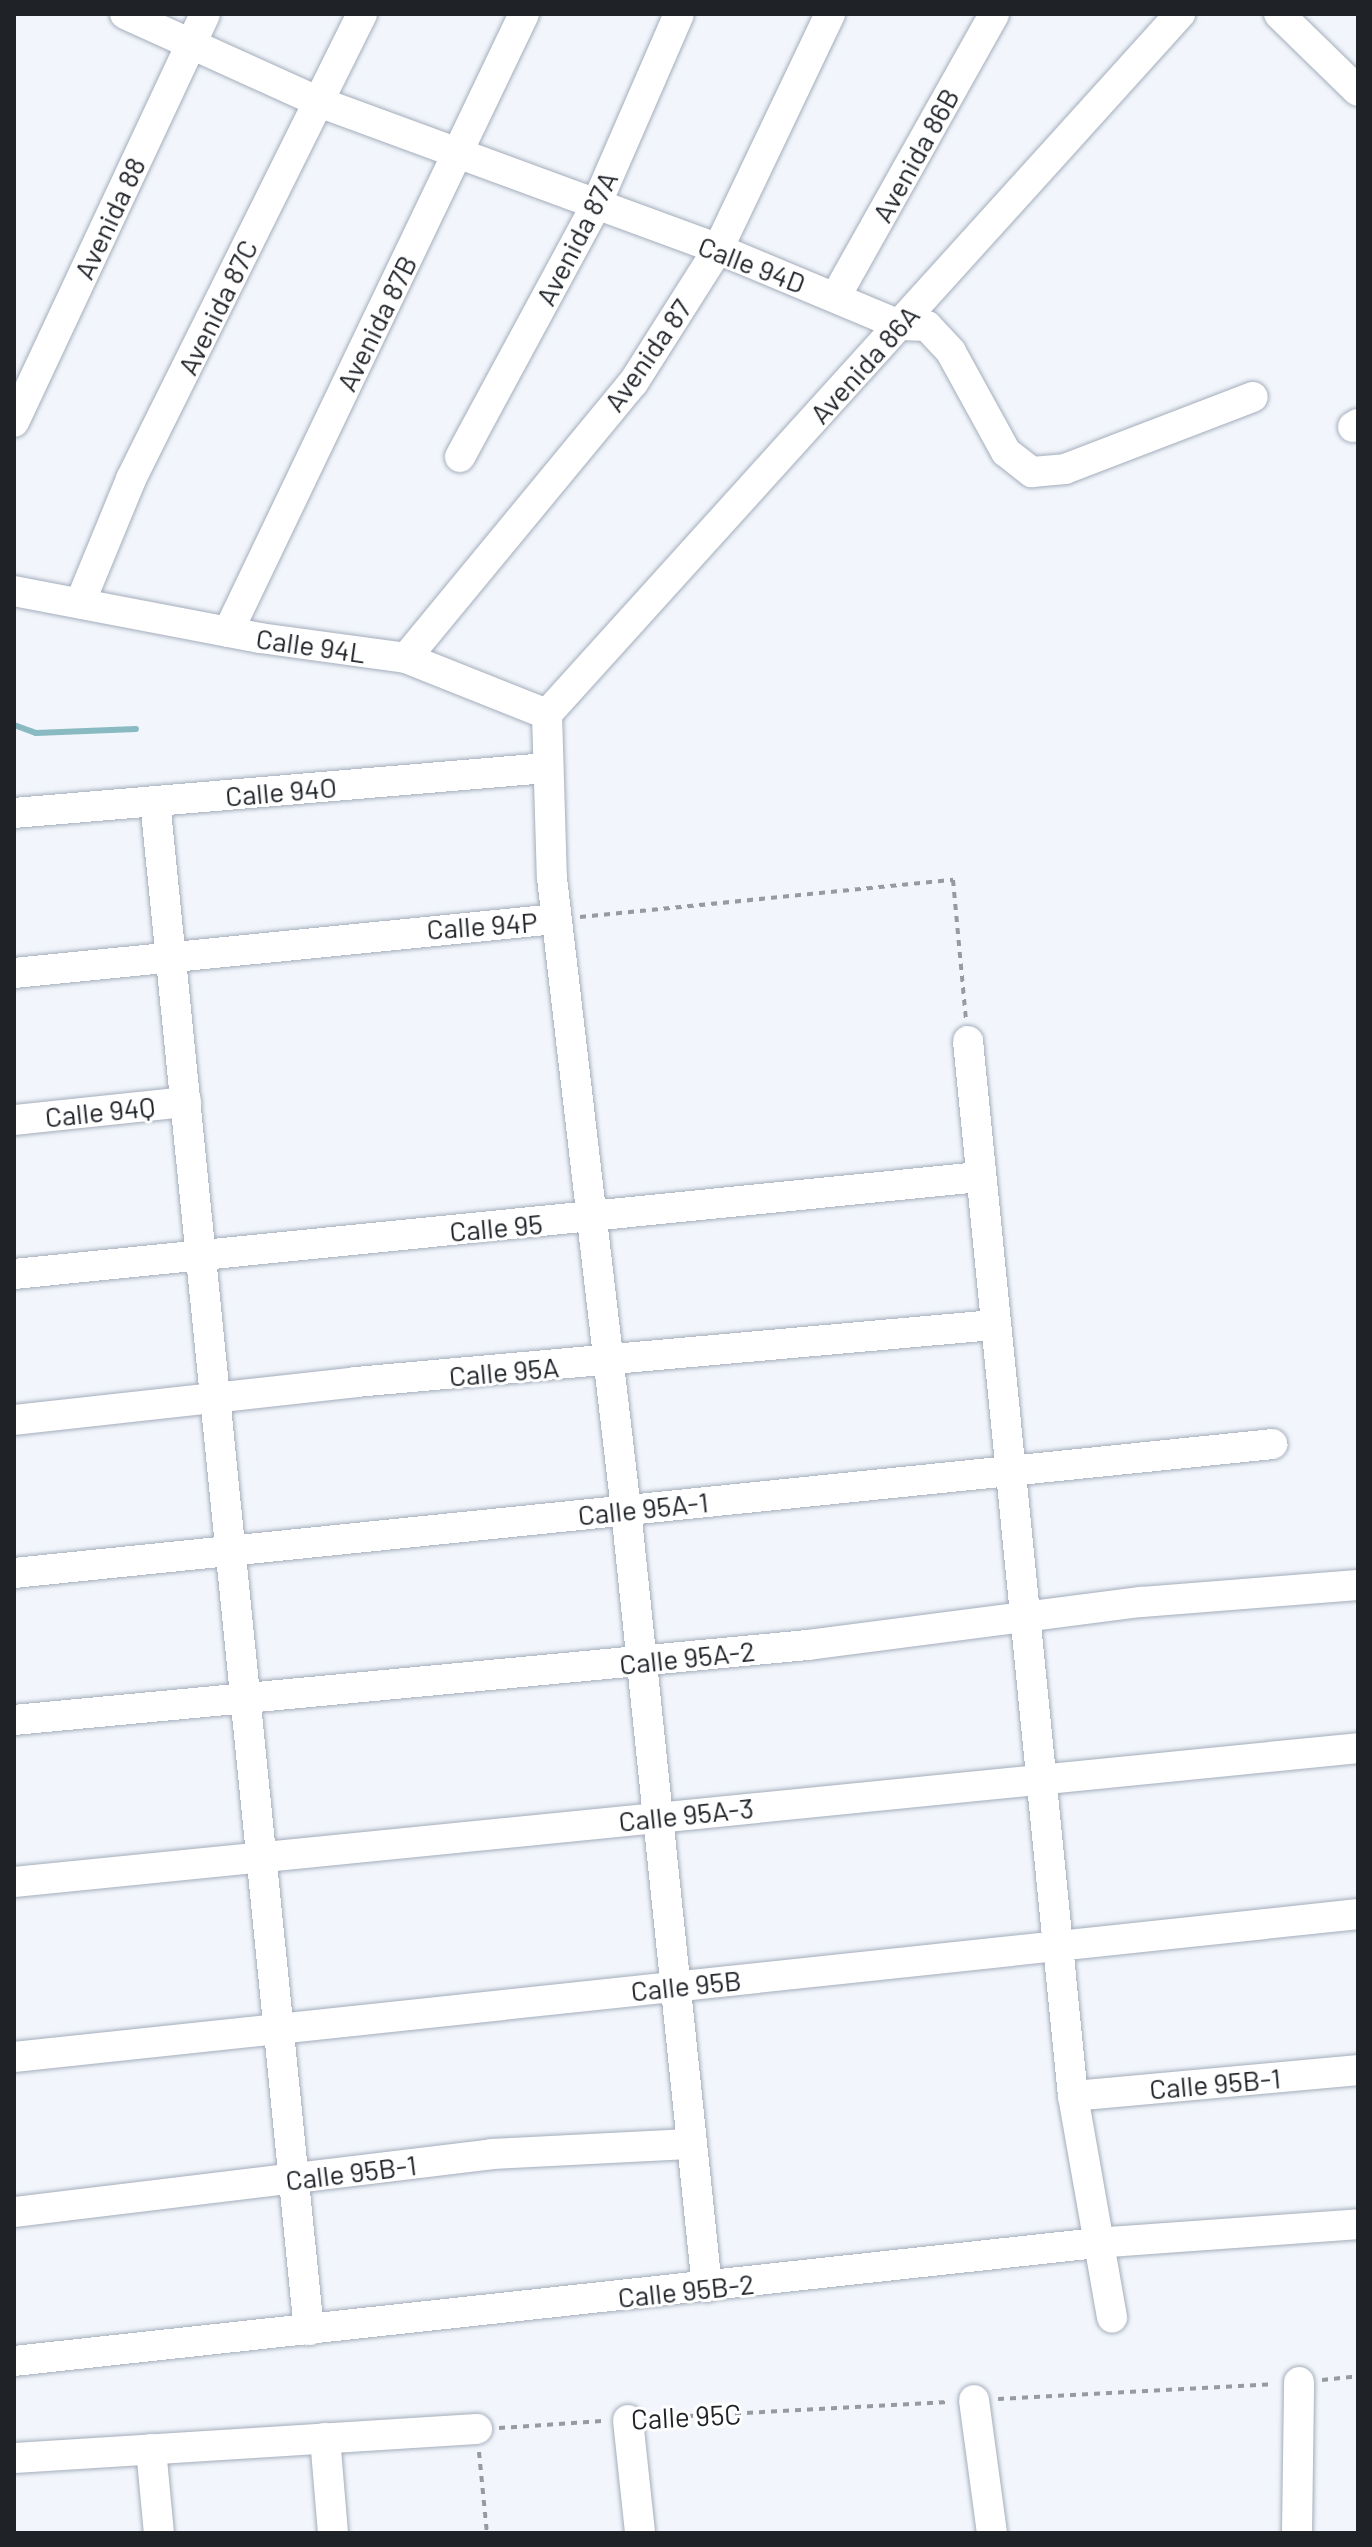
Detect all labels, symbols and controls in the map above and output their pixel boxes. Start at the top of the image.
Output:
street label: Avenida 86B [864,82,966,228]
street label: Avenida 88 [66,152,152,284]
street label: Avenida 87A [528,165,624,311]
street label: Calle 94D [694,228,810,300]
street label: Avenida 87C [170,234,264,380]
street label: Avenida 87B [329,250,423,396]
street label: Avenida 87 [596,292,698,418]
street label: Avenida 86A [802,298,926,430]
street label: Calle 94L [254,621,368,669]
street label: Calle 94O [224,769,338,813]
street label: Calle 94P [425,904,539,946]
street label: Calle 94Q [43,1089,157,1133]
street label: Calle 95 [448,1206,544,1248]
street label: Calle 95A [448,1349,560,1393]
street label: Calle 95A-1 [576,1484,710,1532]
street label: Calle 95A-2 [618,1633,756,1681]
street label: Calle 95A-3 [617,1790,755,1838]
street label: Calle 95B [629,1962,743,2008]
street label: Calle 95B-1 [1148,2061,1282,2105]
street label: Calle 95B-1 [284,2147,418,2197]
street label: Calle 95B-2 [616,2266,756,2314]
street label: Calle 95C [630,2396,742,2436]

